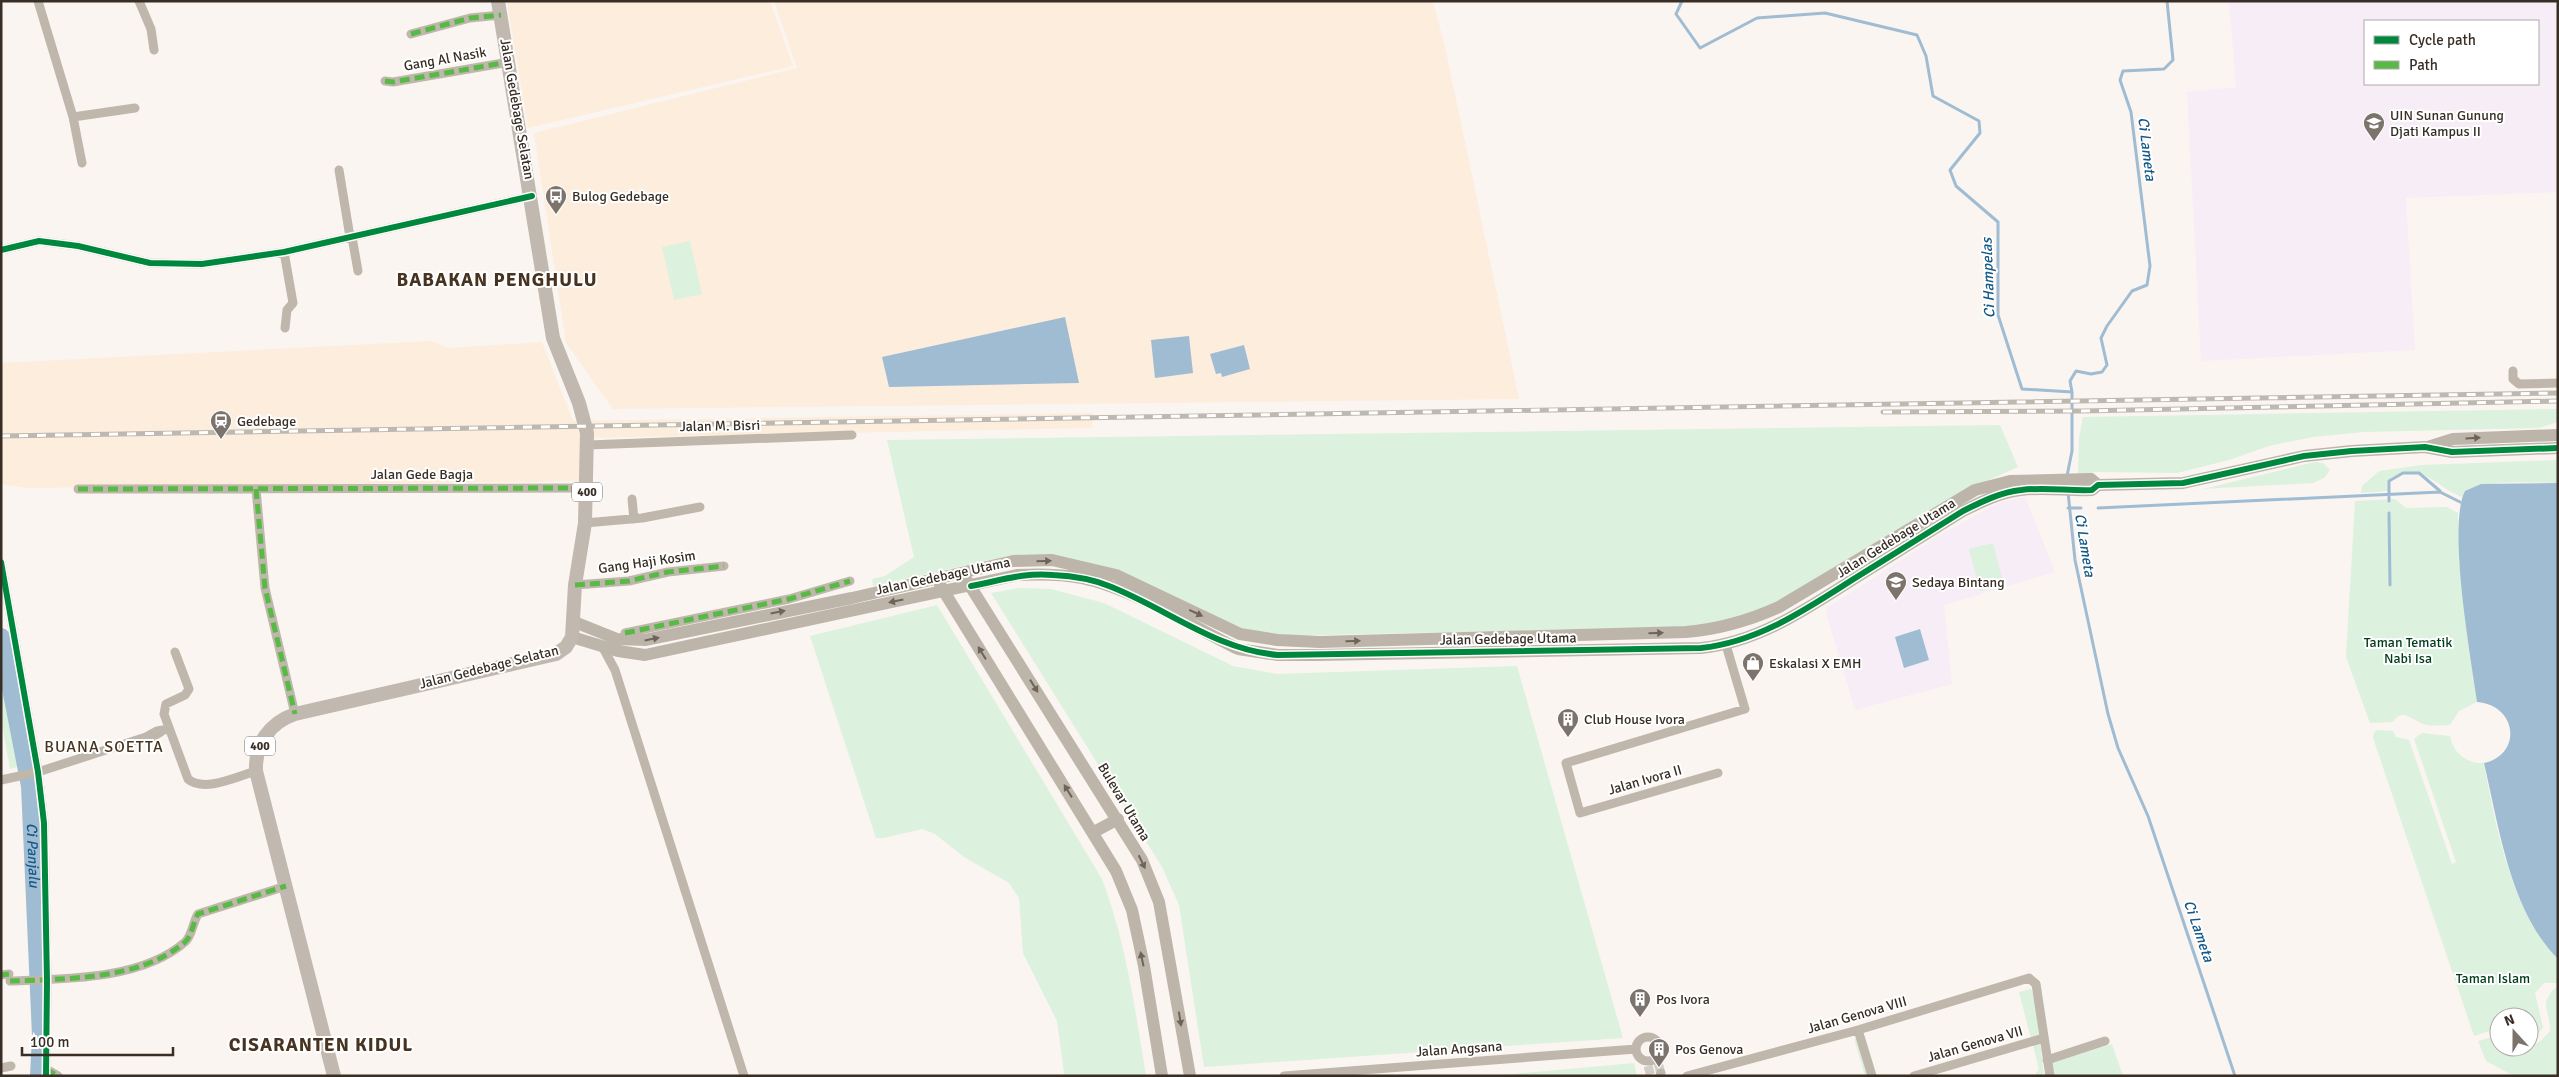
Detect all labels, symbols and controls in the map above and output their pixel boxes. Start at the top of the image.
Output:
legend [2364,20,2539,85]
text: Cycle path [2409,31,2476,49]
street label: Jalan Gedebage Selatan [496,37,538,181]
street label: Gang Al Nasik [402,43,488,75]
text: Path [2409,56,2438,74]
place label: UIN Sunan Gunung Djati Kampus II [2390,107,2504,140]
school or university icon: UIN Sunan Gunung Djati Kampus II [2362,111,2386,142]
water label: Ci Lameta [2134,116,2160,182]
bus stop icon: Bulog Gedebage [544,184,568,215]
place label: Bulog Gedebage [572,188,669,205]
water label: Ci Hampelas [1978,236,1998,318]
district label: BABAKAN PENGHULU [397,268,597,292]
station icon: Gedebage [209,409,233,440]
place label: Gedebage [237,413,296,430]
street label: Jalan M. Bisri [680,417,760,435]
one-way arrow [2465,434,2481,442]
street label: Jalan Gede Bagja [371,466,473,483]
road number: 400 [572,482,602,502]
street label: Jalan Gedebage Utama [1833,495,1959,581]
water label: Ci Lameta [2071,512,2099,578]
street label: Gang Haji Kosim [597,547,697,577]
street label: Jalan Gedebage Utama [874,553,1012,599]
one-way arrow [1036,556,1052,564]
school or university icon: Sedaya Bintang [1884,570,1908,601]
place label: Sedaya Bintang [1912,574,2005,591]
one-way arrow [888,597,903,605]
one-way arrow [771,608,787,616]
one-way arrow [1189,610,1203,618]
street label: Jalan Gedebage Utama [1439,629,1577,649]
one-way arrow [1648,629,1664,637]
one-way arrow [644,634,660,642]
park label: Taman Tematik Nabi Isa [2364,634,2452,667]
one-way arrow [1346,637,1362,645]
street label: Jalan Gedebage Selatan [418,641,560,693]
one-way arrow [977,646,987,659]
shop icon: Eskalasi X EMH [1741,651,1765,682]
place label: Eskalasi X EMH [1769,655,1861,672]
one-way arrow [1029,680,1039,693]
building icon: Club House Ivora [1556,707,1580,738]
place label: Club House Ivora [1584,711,1685,728]
road number: 400 [245,736,275,756]
district label: BUANA SOETTA [44,737,164,757]
street label: Bulevar Utama [1094,760,1154,844]
street label: Jalan Ivora II [1606,761,1684,799]
one-way arrow [1063,784,1072,797]
water label: Ci Panjalu [23,822,43,889]
one-way arrow [1138,855,1146,869]
water label: Ci Lameta [2180,898,2218,965]
one-way arrow [1138,951,1146,966]
park label: Taman Islam [2456,970,2530,987]
building icon: Pos Ivora [1628,987,1652,1018]
place label: Pos Ivora [1656,991,1710,1008]
street label: Jalan Genova VIII [1805,993,1909,1037]
north arrow [2489,1007,2539,1057]
one-way arrow [1176,1011,1184,1027]
text: N [2502,1011,2517,1030]
street label: Jalan Genova VII [1925,1022,2025,1066]
scale bar [22,1024,174,1056]
text: 100 m [30,1033,70,1051]
district label: CISARANTEN KIDUL [229,1033,413,1057]
building icon: Pos Genova [1647,1037,1671,1068]
street label: Jalan Angsana [1415,1038,1503,1060]
place label: Pos Genova [1675,1041,1743,1058]

